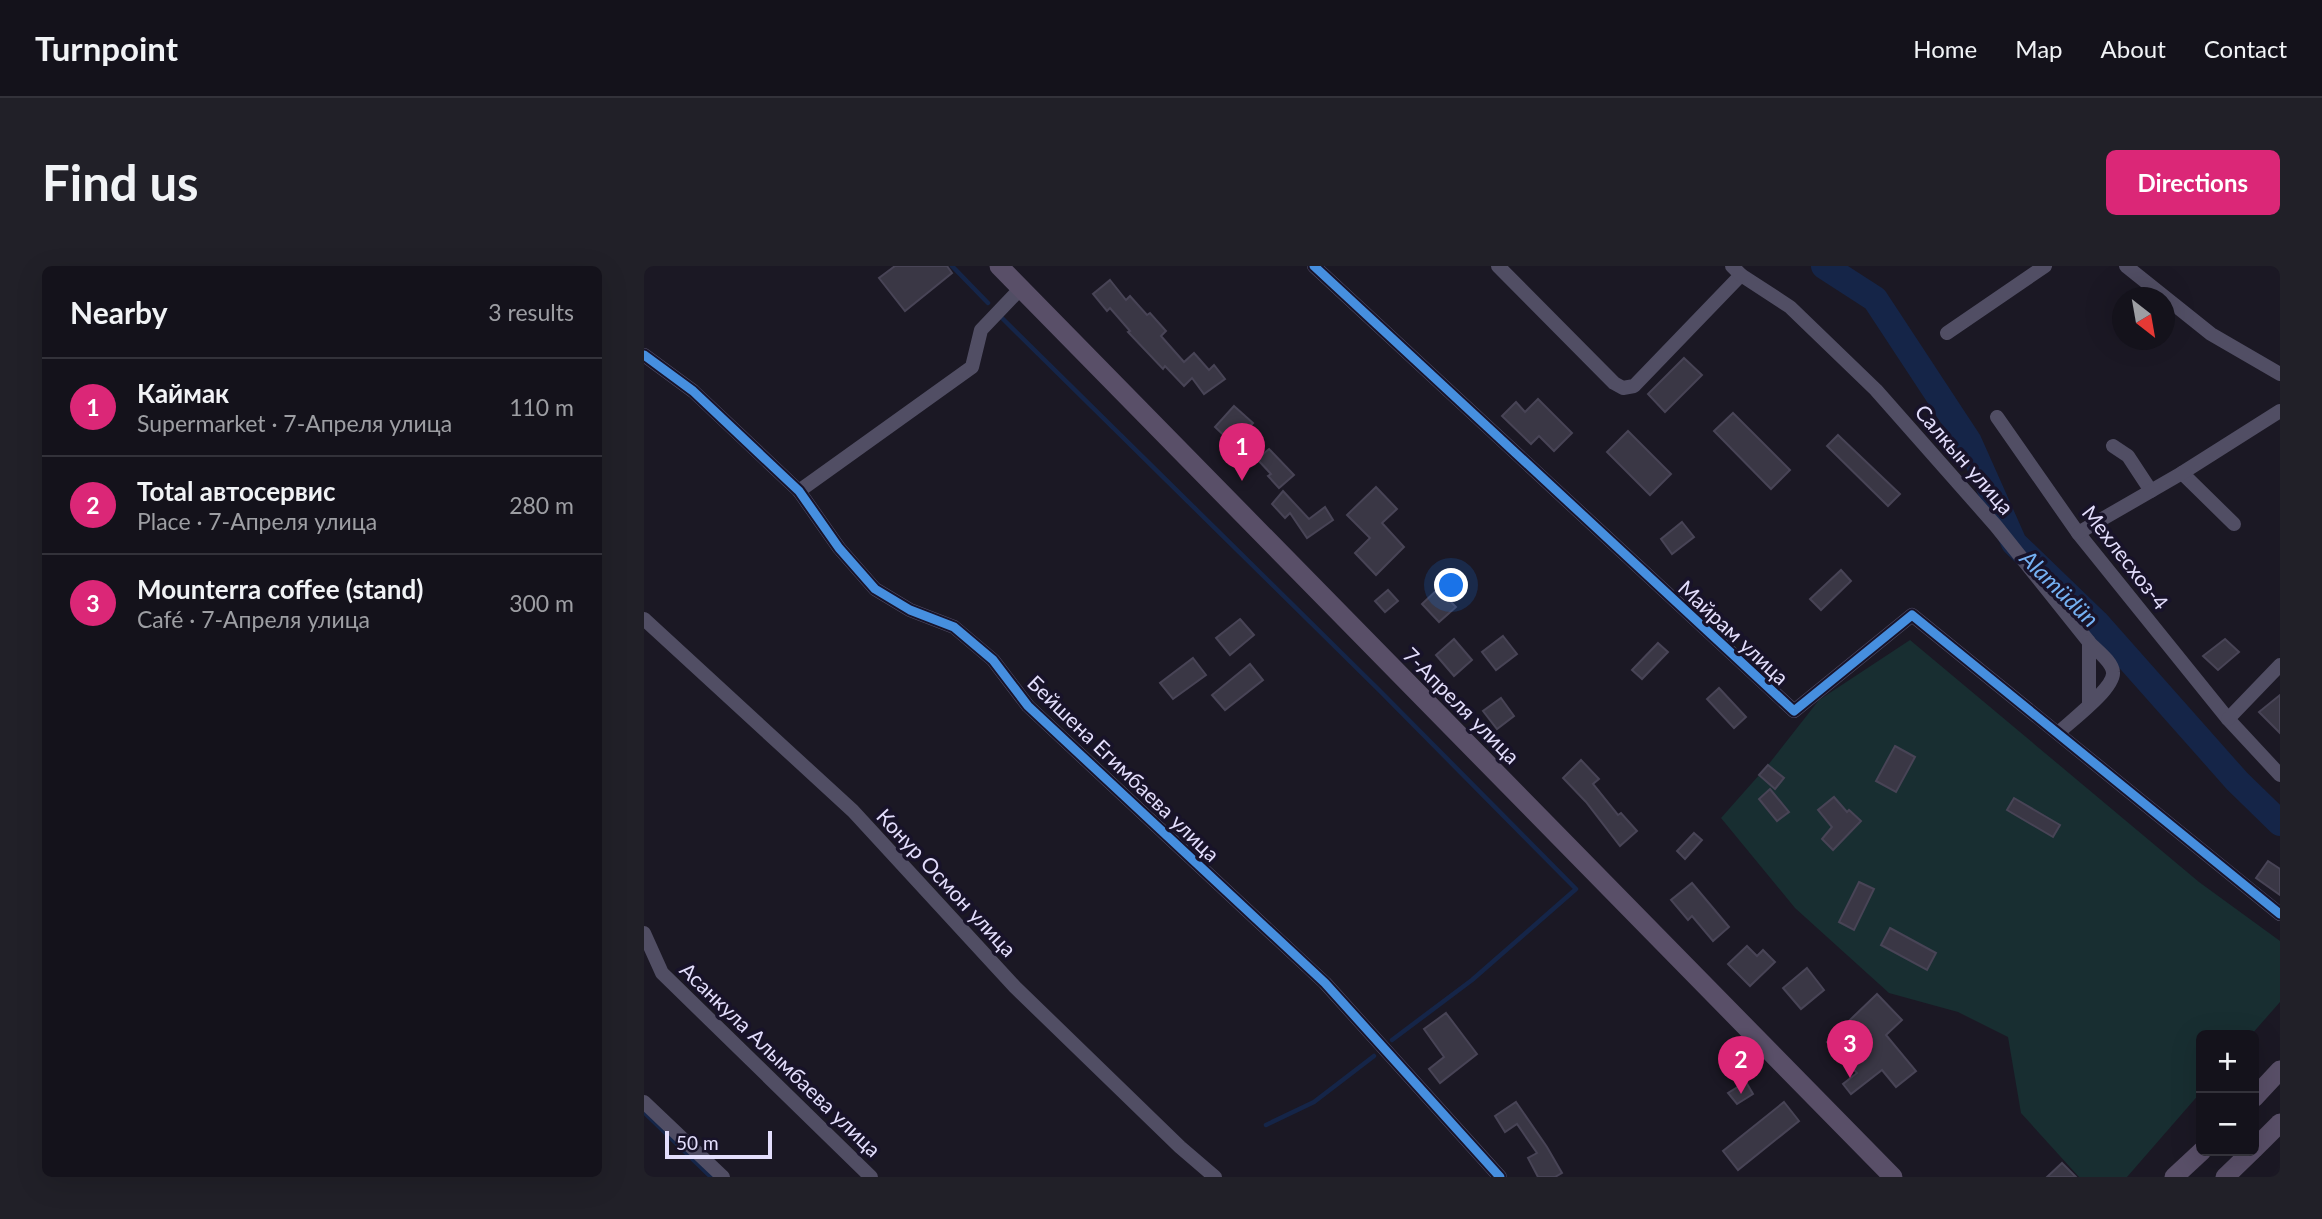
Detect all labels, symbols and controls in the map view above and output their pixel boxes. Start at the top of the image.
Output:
text: Turnpoint [35,28,178,68]
text: Home [1913,34,1977,63]
text: Map [2015,34,2063,63]
text: About [2101,34,2166,63]
text: Contact [2204,34,2287,63]
button: Directions [2106,150,2280,215]
text: Find us [42,153,199,211]
north arrow [2112,287,2175,350]
text: Nearby [70,294,168,330]
text: 3 results [488,298,574,326]
text: Каймак [137,377,229,409]
text: 1 [86,393,100,421]
text: 110 m [509,393,574,421]
street label: Салкын улица [1911,399,2019,519]
text: Supermarket · 7-Апреля улица [137,409,452,437]
pin: 1 [1219,423,1265,481]
text: Total автосервис [137,475,336,507]
text: 2 [86,491,100,519]
text: 280 m [509,491,574,519]
street label: Мехлесхоз-4 [2078,500,2174,614]
text: Place · 7-Апреля улица [137,507,377,535]
water label: Alamüdün [2014,543,2105,632]
your location [1434,568,1468,602]
text: Mounterra coffee (stand) [137,573,423,605]
street label: Майрам улица [1674,575,1794,689]
text: 3 [86,589,100,617]
text: 300 m [509,589,574,617]
text: Café · 7-Апреля улица [137,605,370,633]
street label: 7-Апреля улица [1399,642,1525,768]
street label: Бейшена Егимбаева улица [1023,670,1225,866]
street label: Конур Осмон улица [872,803,1022,961]
street label: Асанкула Алымбаева улица [676,957,886,1161]
pin: 3 [1827,1020,1873,1078]
map controls [2196,1030,2259,1156]
button: + [2196,1030,2259,1093]
pin: 2 [1718,1036,1764,1094]
button: − [2196,1093,2259,1156]
scale bar [665,1128,772,1160]
text: 50 m [676,1131,719,1154]

